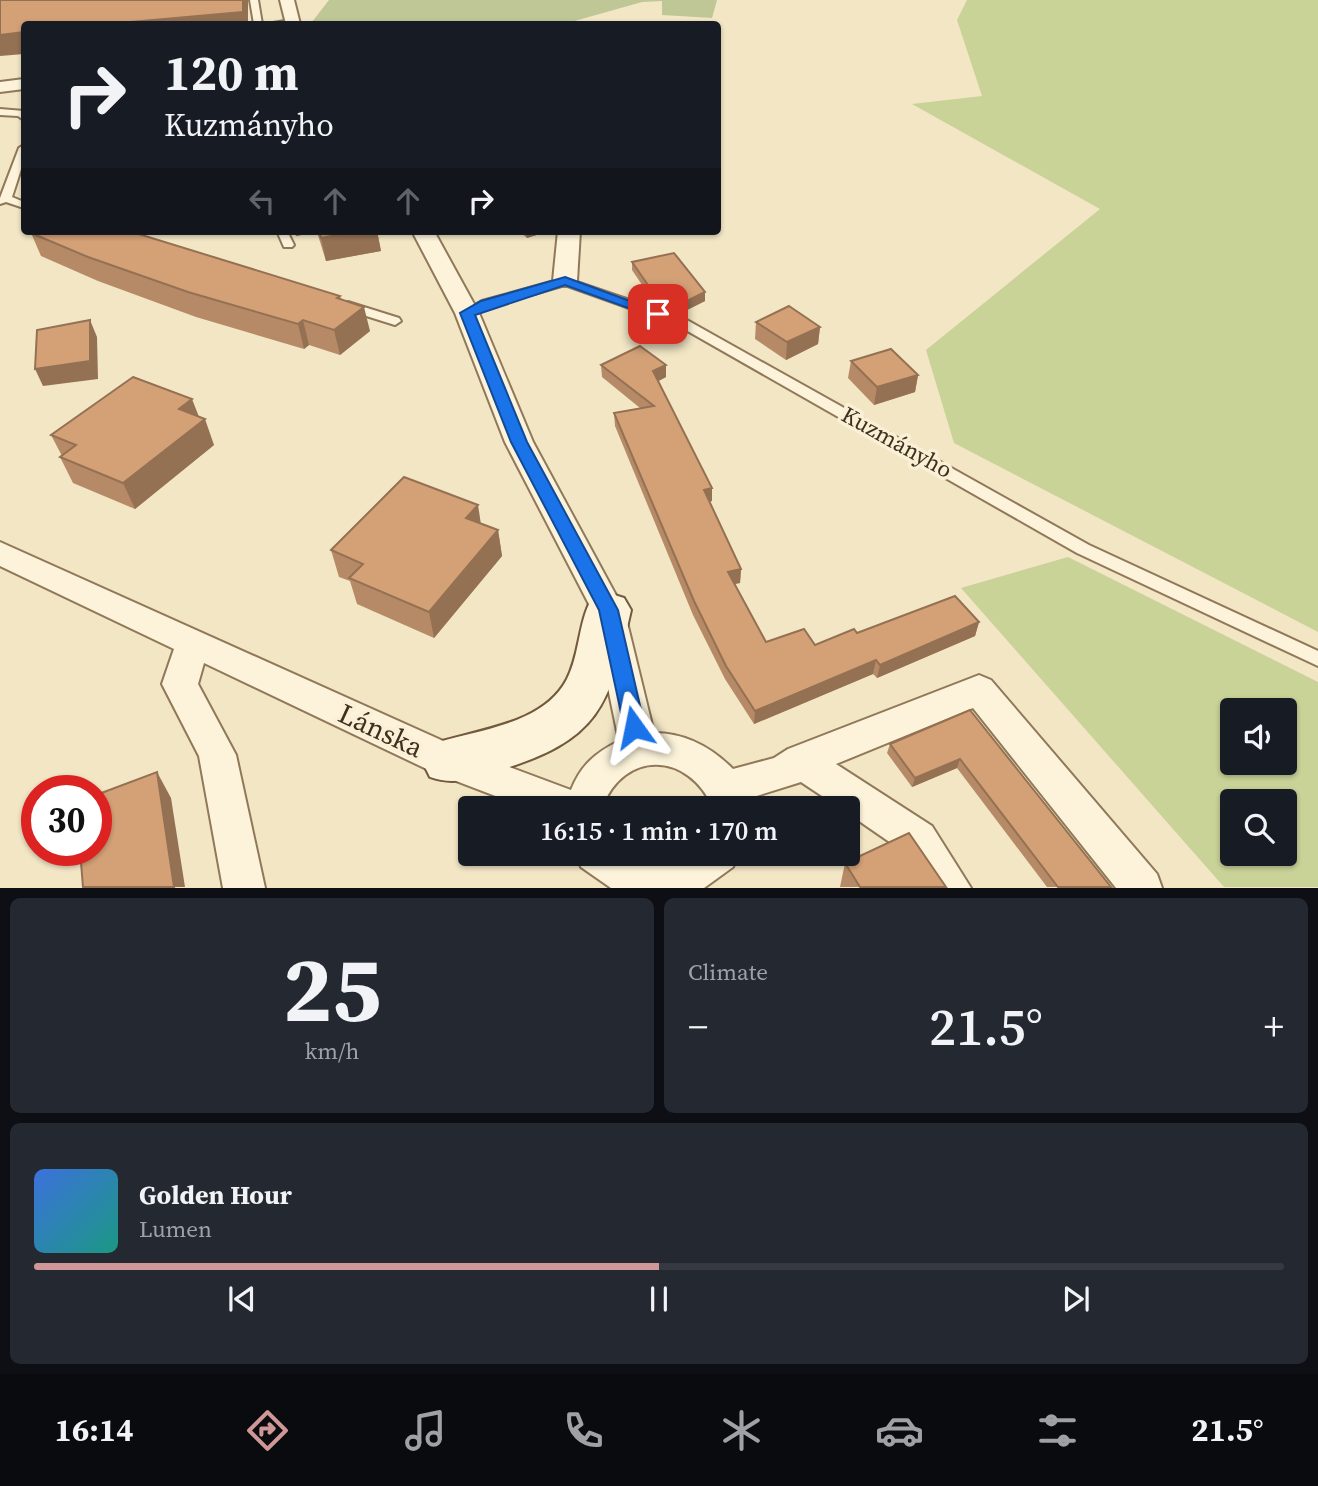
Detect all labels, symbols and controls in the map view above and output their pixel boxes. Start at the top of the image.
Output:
text: 120 m [164,39,299,106]
icon: right [49,49,140,140]
text: Kuzmányho [164,103,334,147]
icon: left [243,182,281,220]
icon: ahead [316,182,354,220]
icon: ahead [389,182,427,220]
icon: right [462,182,500,220]
pin [628,284,688,344]
icon: arrive [639,295,677,333]
street label: Kuzmányho [836,398,958,486]
position arrow [597,690,671,764]
street label: Lánska [333,694,430,766]
map controls [1220,698,1297,866]
button: sound [1220,698,1297,775]
speed limit sign: 30 [21,775,112,866]
button: search [1220,789,1297,866]
text: 16:15 · 1 min · 170 m [540,813,778,849]
text: 25 [283,927,381,1051]
text: Climate [688,956,768,988]
text: 21.5° [929,991,1043,1062]
text: − [688,1001,708,1053]
text: + [1264,1001,1284,1053]
text: km/h [305,1035,359,1067]
text: Golden Hour [139,1177,292,1213]
text: Lumen [139,1213,212,1245]
icon: previous [223,1280,261,1318]
icon: pause [640,1280,678,1318]
icon: next [1057,1280,1095,1318]
icon: directions [243,1406,292,1455]
icon: music [401,1406,450,1455]
icon: phone [559,1406,608,1455]
icon: climate [717,1406,766,1455]
icon: car [875,1406,924,1455]
icon: filters [1033,1406,1082,1455]
text: 16:14 [55,1408,134,1452]
text: 21.5° [1191,1408,1263,1452]

